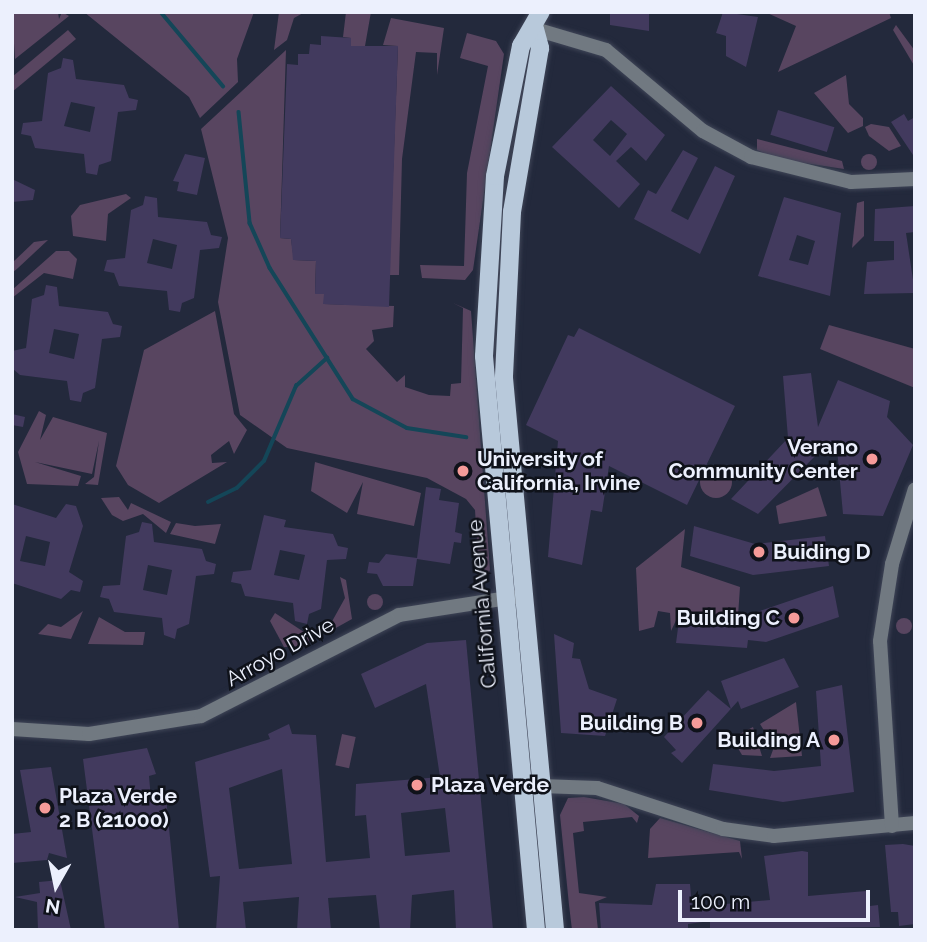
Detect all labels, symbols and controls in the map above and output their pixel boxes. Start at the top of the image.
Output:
place label: Verano Community Center [668,434,858,484]
place label: University of California, Irvine [477,446,640,496]
marker: Verano Community Center [864,451,880,467]
marker: University of California, Irvine [455,463,471,479]
street label: California Avenue [462,518,502,690]
place label: Buiding D [773,539,871,565]
marker: Buiding D [751,544,767,560]
place label: Building C [676,605,780,631]
marker: Building C [786,610,802,626]
street label: Arroyo Drive [222,612,338,692]
place label: Building B [580,710,683,736]
marker: Building B [689,715,705,731]
place label: Building A [717,727,820,753]
marker: Building A [826,732,842,748]
place label: Plaza Verde [431,772,550,798]
marker: Plaza Verde [409,777,425,793]
place label: Plaza Verde 2 B (21000) [59,783,178,833]
marker: Plaza Verde 2 B (21000) [37,800,53,816]
north arrow [21,851,91,921]
scale bar [682,876,874,920]
text: 100 m [691,889,750,914]
text: N [44,895,62,919]

